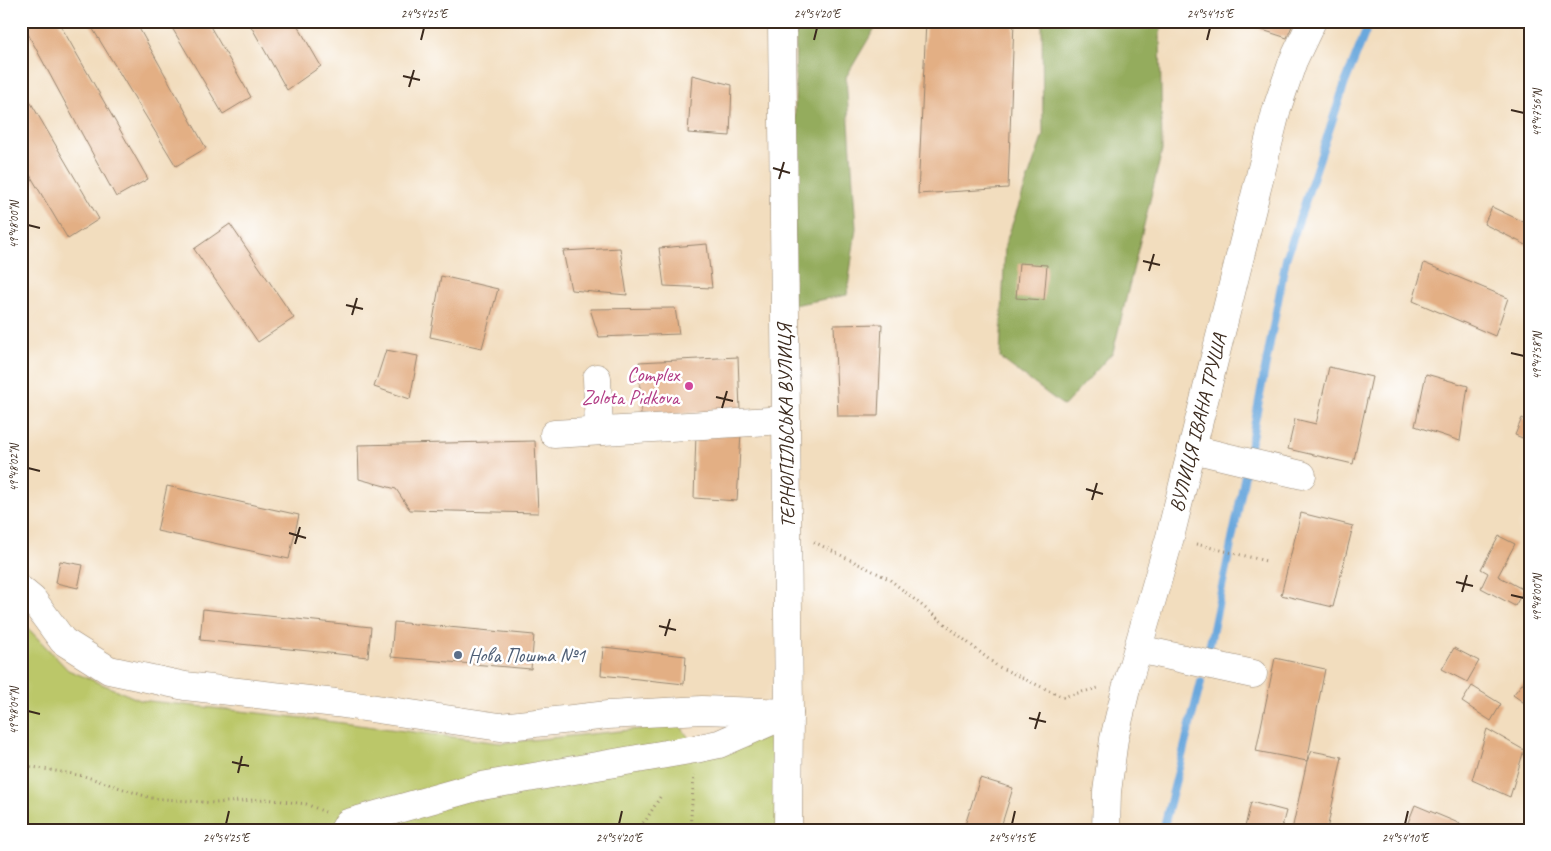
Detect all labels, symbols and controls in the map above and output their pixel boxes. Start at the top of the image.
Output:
text: 24°54'25"E [401,6,449,22]
text: 24°54'20"E [794,6,842,22]
text: 24°54'15"E [1187,6,1235,22]
text: 49°47'56"N [1529,88,1545,137]
text: 49°48'00"N [6,200,22,249]
street label: ТЕРНОПІЛЬСЬКА ВУЛИЦЯ [772,321,800,528]
street label: ВУЛИЦЯ ІВАНА ТРУША [1164,331,1232,514]
text: 49°47'58"N [1529,331,1545,380]
place label: Complex Zolota Pidkova [582,362,681,410]
marker: Complex Zolota Pidkova [683,380,695,392]
text: 49°48'02"N [6,443,22,492]
text: 49°48'00"N [1529,573,1545,622]
place label: Нова Пошта №1 [468,643,586,668]
marker: Нова Пошта №1 [452,649,464,661]
text: 49°48'04"N [6,686,22,735]
text: 24°54'25"E [203,830,251,846]
text: 24°54'20"E [596,830,644,846]
text: 24°54'15"E [989,830,1037,846]
text: 24°54'10"E [1382,830,1430,846]

